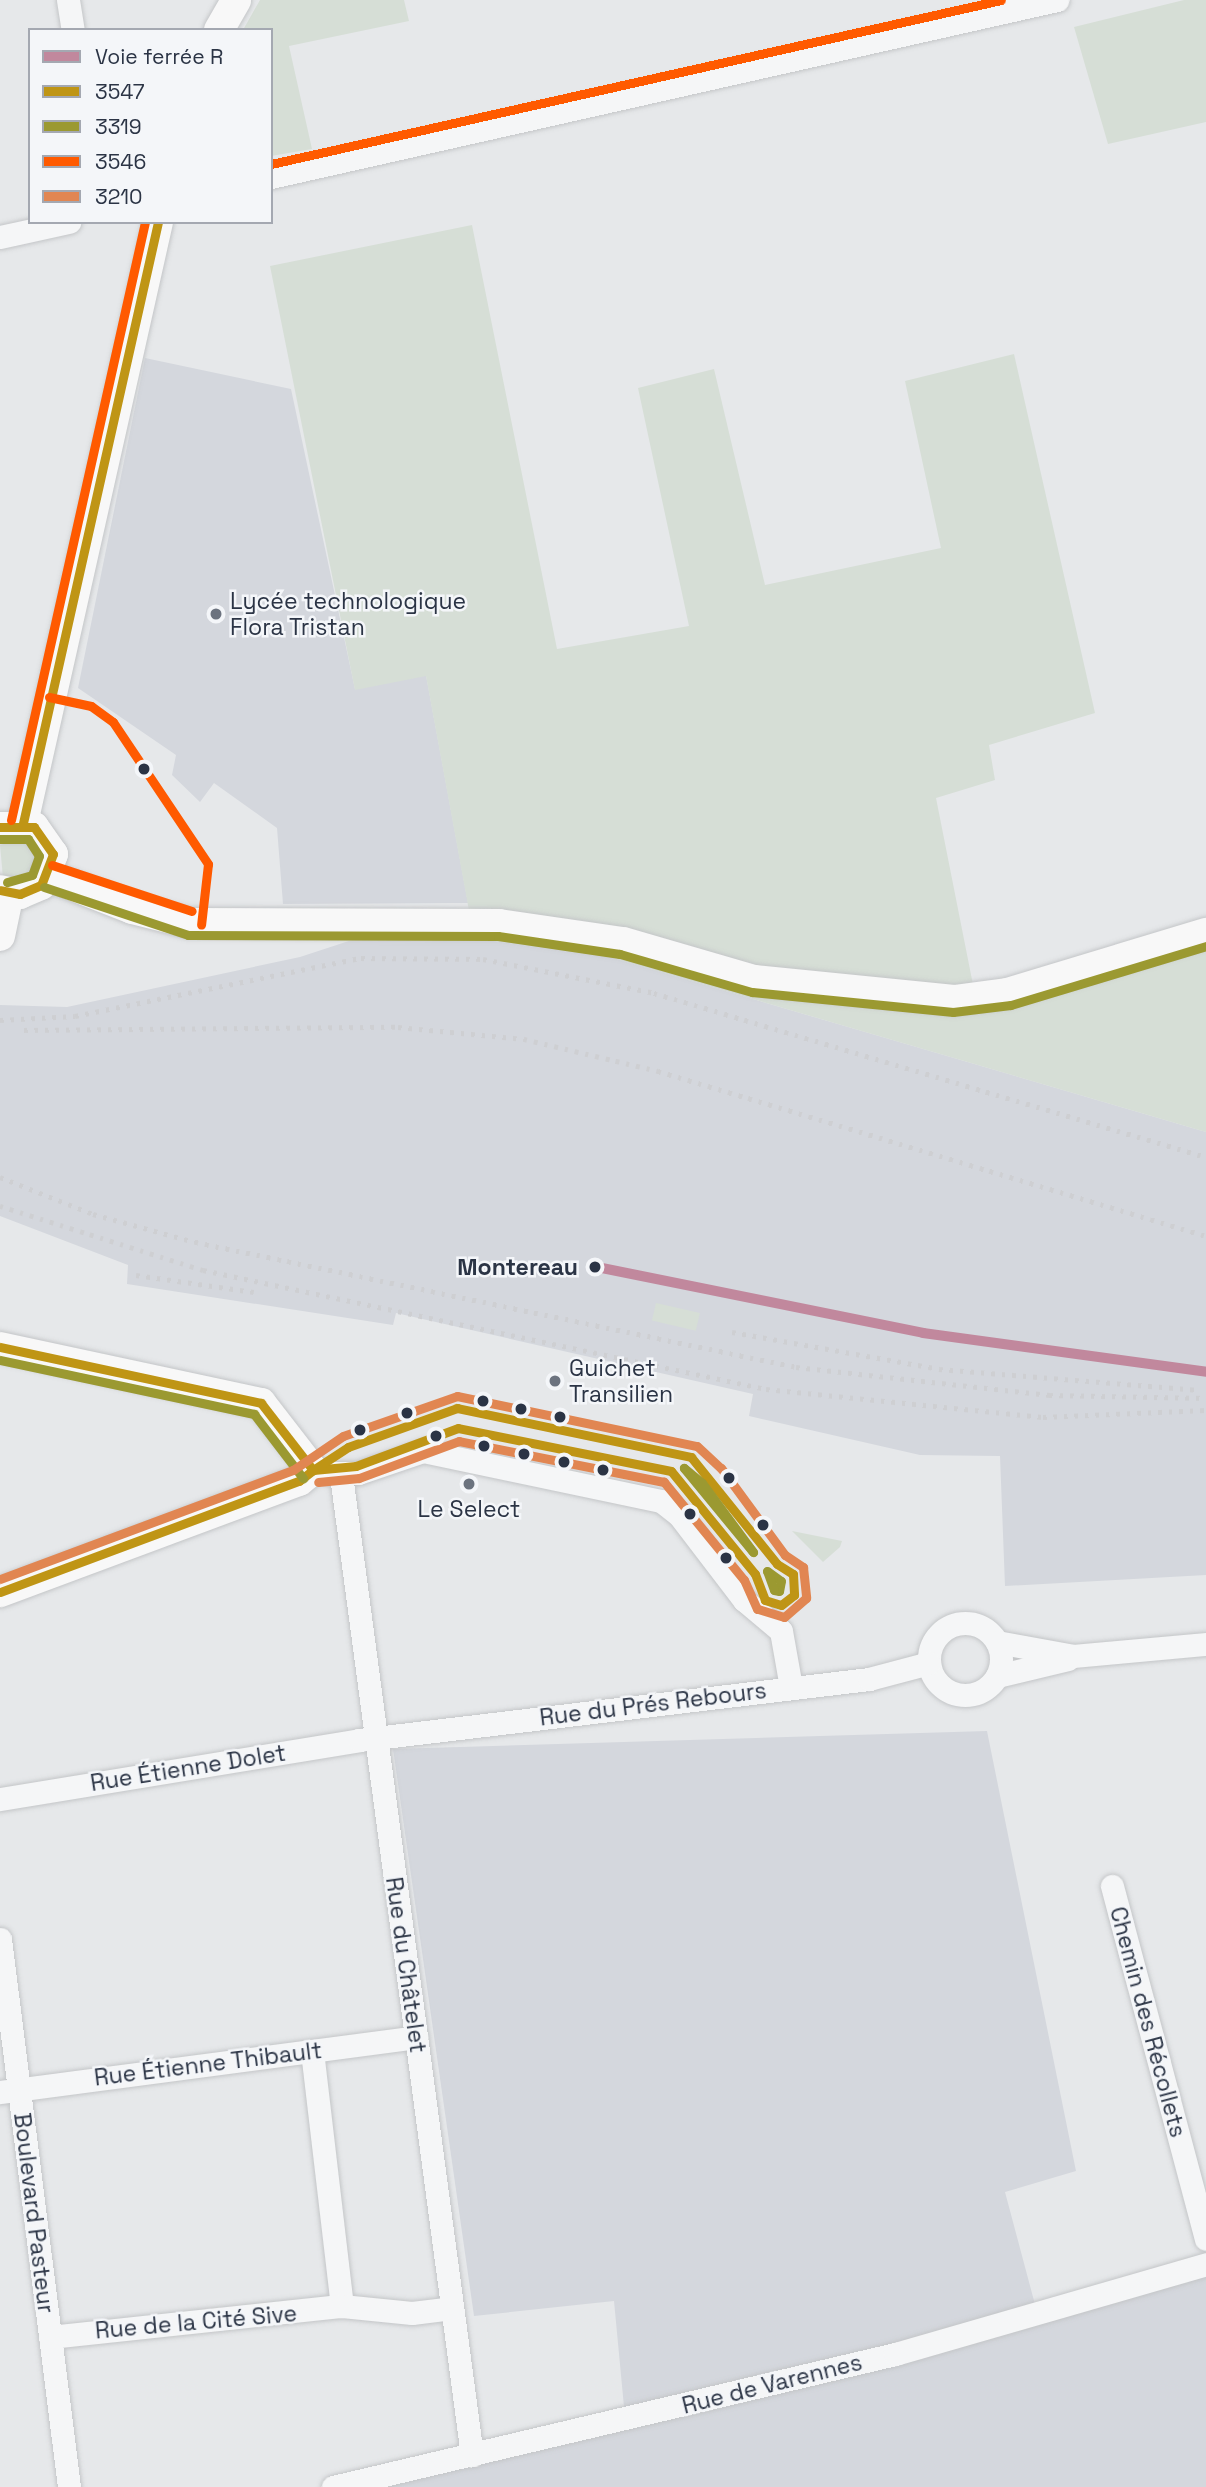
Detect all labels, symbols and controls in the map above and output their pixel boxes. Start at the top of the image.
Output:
legend [28,28,273,224]
text: Voie ferrée R [95,43,223,70]
text: 3547 [95,78,145,105]
text: 3319 [95,113,142,140]
text: 3546 [95,148,146,175]
text: 3210 [95,183,143,210]
place label: Lycée technologique Flora Tristan [230,587,466,641]
marker: Lycée technologique Flora Tristan [208,606,224,622]
unlabelled marker [137,762,151,776]
place label: Montereau [457,1253,578,1281]
marker: Montereau [584,1256,606,1278]
place label: Guichet Transilien [569,1354,673,1408]
marker: Guichet Transilien [547,1373,563,1389]
unlabelled marker [476,1394,490,1408]
unlabelled marker [514,1402,528,1416]
unlabelled marker [400,1406,414,1420]
unlabelled marker [553,1410,567,1424]
unlabelled marker [353,1423,367,1437]
unlabelled marker [429,1429,443,1443]
unlabelled marker [477,1439,491,1453]
unlabelled marker [517,1447,531,1461]
unlabelled marker [557,1455,571,1469]
unlabelled marker [596,1463,610,1477]
unlabelled marker [722,1471,736,1485]
marker: Le Select [461,1476,477,1492]
place label: Le Select [418,1495,520,1523]
unlabelled marker [683,1507,697,1521]
unlabelled marker [756,1518,770,1532]
unlabelled marker [719,1551,733,1565]
street label: Rue du Prés Rebours [538,1676,768,1732]
street label: Rue Étienne Dolet [88,1739,288,1797]
street label: Rue du Châtelet [380,1875,432,2055]
street label: Chemin des Récollets [1104,1904,1192,2140]
street label: Rue Étienne Thibault [92,2036,324,2092]
street label: Boulevard Pasteur [8,2111,60,2315]
street label: Rue de la Cité Sive [94,2299,298,2345]
street label: Rue de Varennes [679,2348,865,2420]

